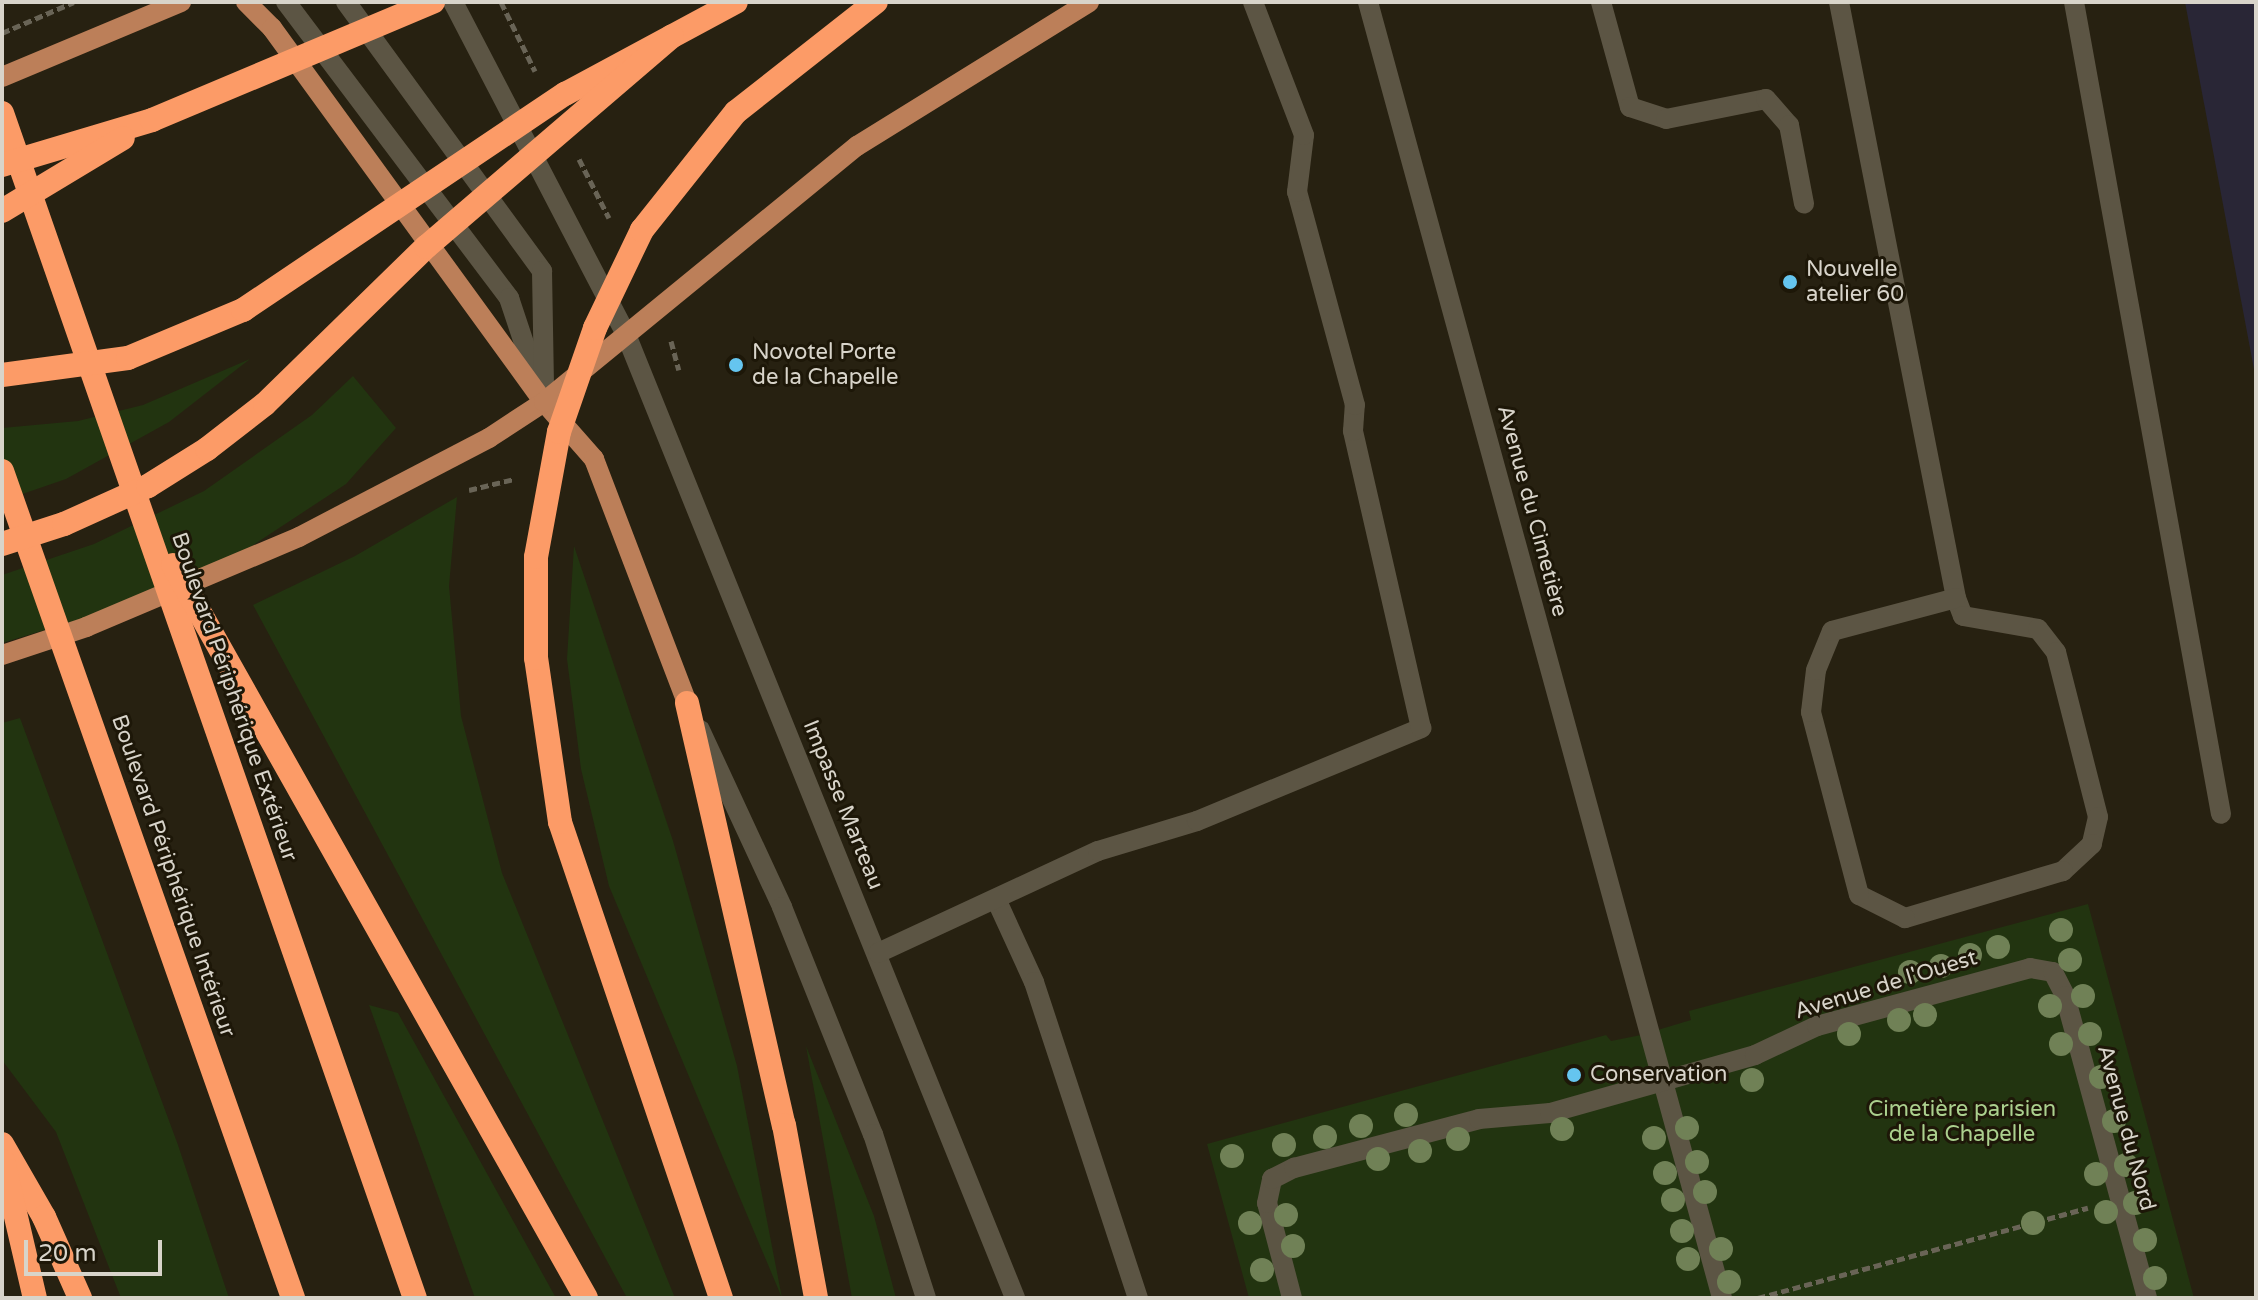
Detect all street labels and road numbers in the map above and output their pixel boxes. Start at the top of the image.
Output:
street label: Avenue du Cimetière [1491,402,1573,620]
street label: Boulevard Périphérique Extérieur [165,529,303,865]
street label: Boulevard Périphérique Intérieur [105,711,241,1041]
street label: Impasse Marteau [797,717,889,893]
street label: Avenue de l'Ouest [1792,945,1980,1025]
street label: Avenue du Nord [2091,1042,2161,1214]

